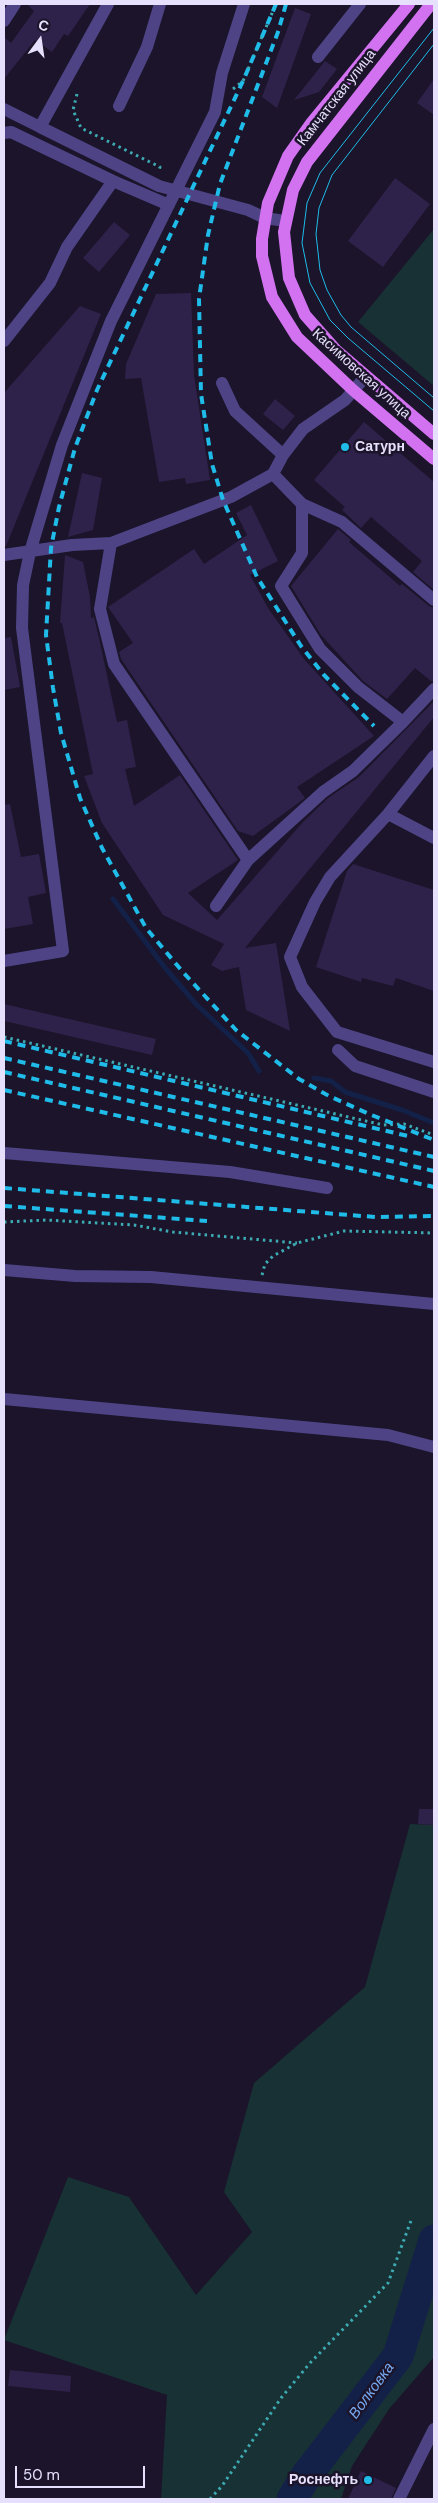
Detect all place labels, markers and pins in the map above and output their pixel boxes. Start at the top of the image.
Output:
place label: Сатурн [355,439,405,455]
marker: Сатурн [339,441,351,453]
place label: Роснефть [289,2472,358,2488]
marker: Роснефть [362,2474,374,2486]

